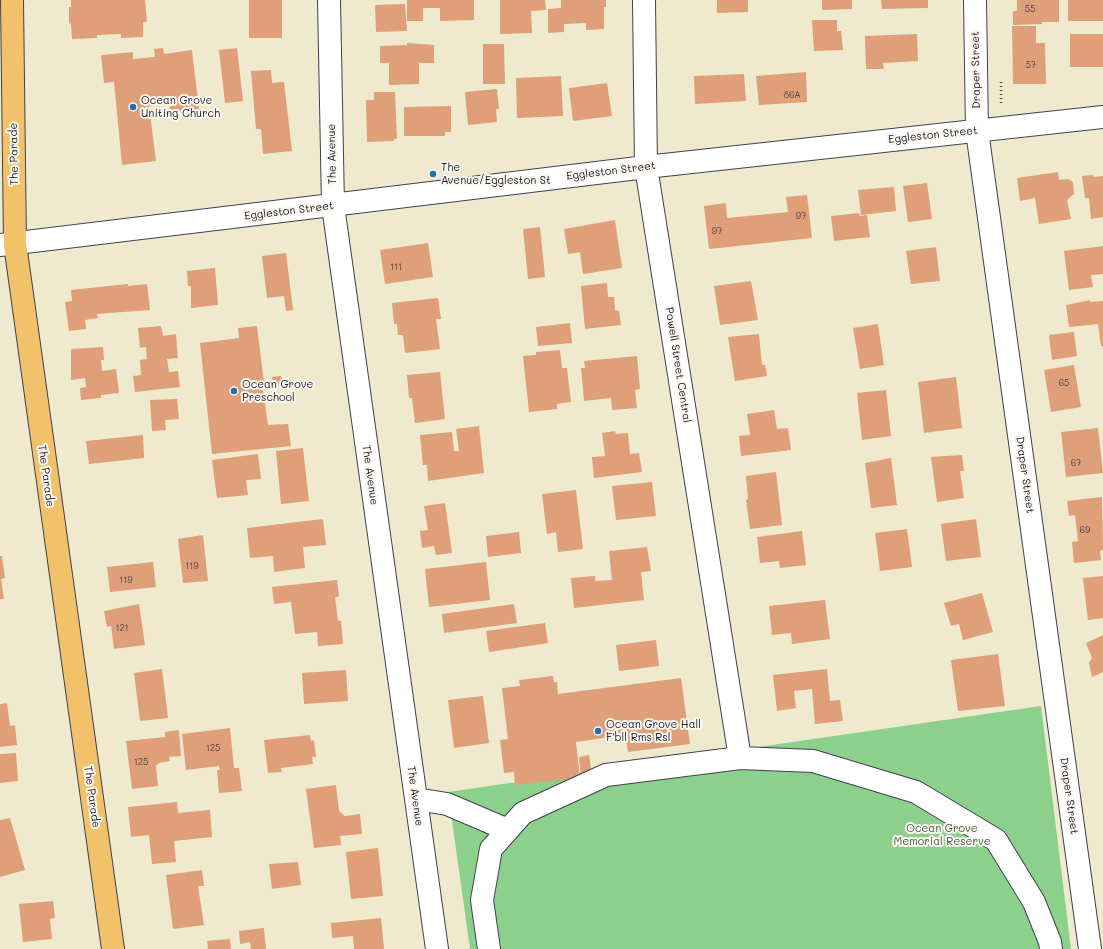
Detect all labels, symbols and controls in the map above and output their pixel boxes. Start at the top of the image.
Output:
house number: 55 [1025,4,1035,14]
street label: Draper Street [969,31,983,109]
house number: 57 [1026,60,1036,70]
house number: 86A [783,90,801,100]
place label: Ocean Grove Uniting Church [141,94,220,120]
marker: Ocean Grove Uniting Church [128,102,138,112]
street label: The Parade [7,123,21,185]
street label: The Avenue [325,124,339,184]
street label: Eggleston Street [888,124,978,146]
street label: Eggleston Street [566,159,656,183]
place label: The Avenue/Eggleston St [441,161,551,187]
marker: The Avenue/Eggleston St [428,169,438,179]
street label: Eggleston Street [244,199,334,223]
house number: 97 [796,211,806,221]
house number: 97 [712,226,722,236]
house number: 111 [390,262,402,272]
street label: Powell Street Central [662,306,694,424]
place label: Ocean Grove Preschool [242,378,313,404]
house number: 65 [1059,378,1069,388]
marker: Ocean Grove Preschool [229,386,239,396]
street label: Draper Street [1013,436,1037,514]
street label: The Parade [35,444,57,508]
street label: The Avenue [359,444,381,506]
house number: 67 [1071,458,1081,468]
house number: 69 [1080,525,1090,535]
house number: 119 [185,561,199,571]
house number: 119 [119,575,133,585]
house number: 121 [115,623,129,633]
place label: Ocean Grove Hall F'bll Rms Rsl [606,718,701,744]
marker: Ocean Grove Hall F'bll Rms Rsl [593,726,603,736]
house number: 125 [206,743,220,753]
house number: 125 [134,757,148,767]
street label: Draper Street [1057,757,1081,835]
street label: The Parade [81,765,103,829]
street label: The Avenue [404,765,426,827]
park label: Ocean Grove Memorial Reserve [893,822,991,848]

